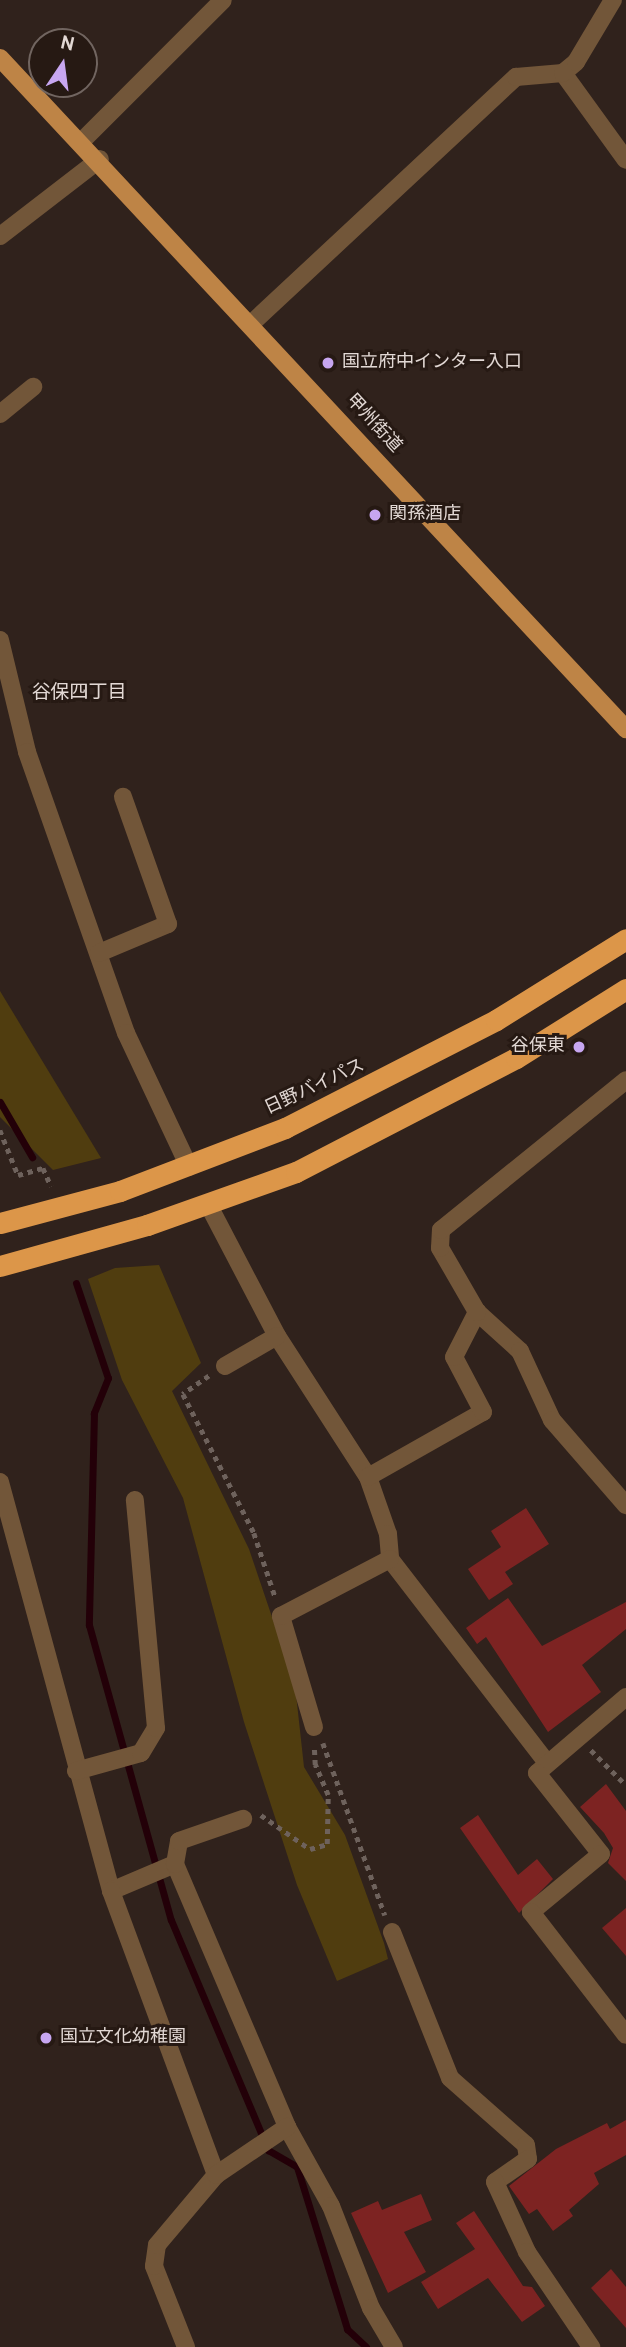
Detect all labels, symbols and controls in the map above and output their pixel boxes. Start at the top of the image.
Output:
north arrow [28,28,98,98]
text: N [58,31,77,58]
place label: 国立府中インター入口 [342,352,522,374]
marker: 国立府中インター入口 [320,355,336,371]
street label: 甲州街道 [341,390,405,458]
place label: 関孫酒店 [389,504,461,526]
marker: 関孫酒店 [367,507,383,523]
district label: 谷保四丁目 [32,683,126,705]
place label: 谷保東 [511,1036,565,1058]
marker: 谷保東 [571,1039,587,1055]
street label: 日野バイパス [261,1055,369,1121]
place label: 国立文化幼稚園 [60,2027,186,2049]
marker: 国立文化幼稚園 [38,2030,54,2046]

